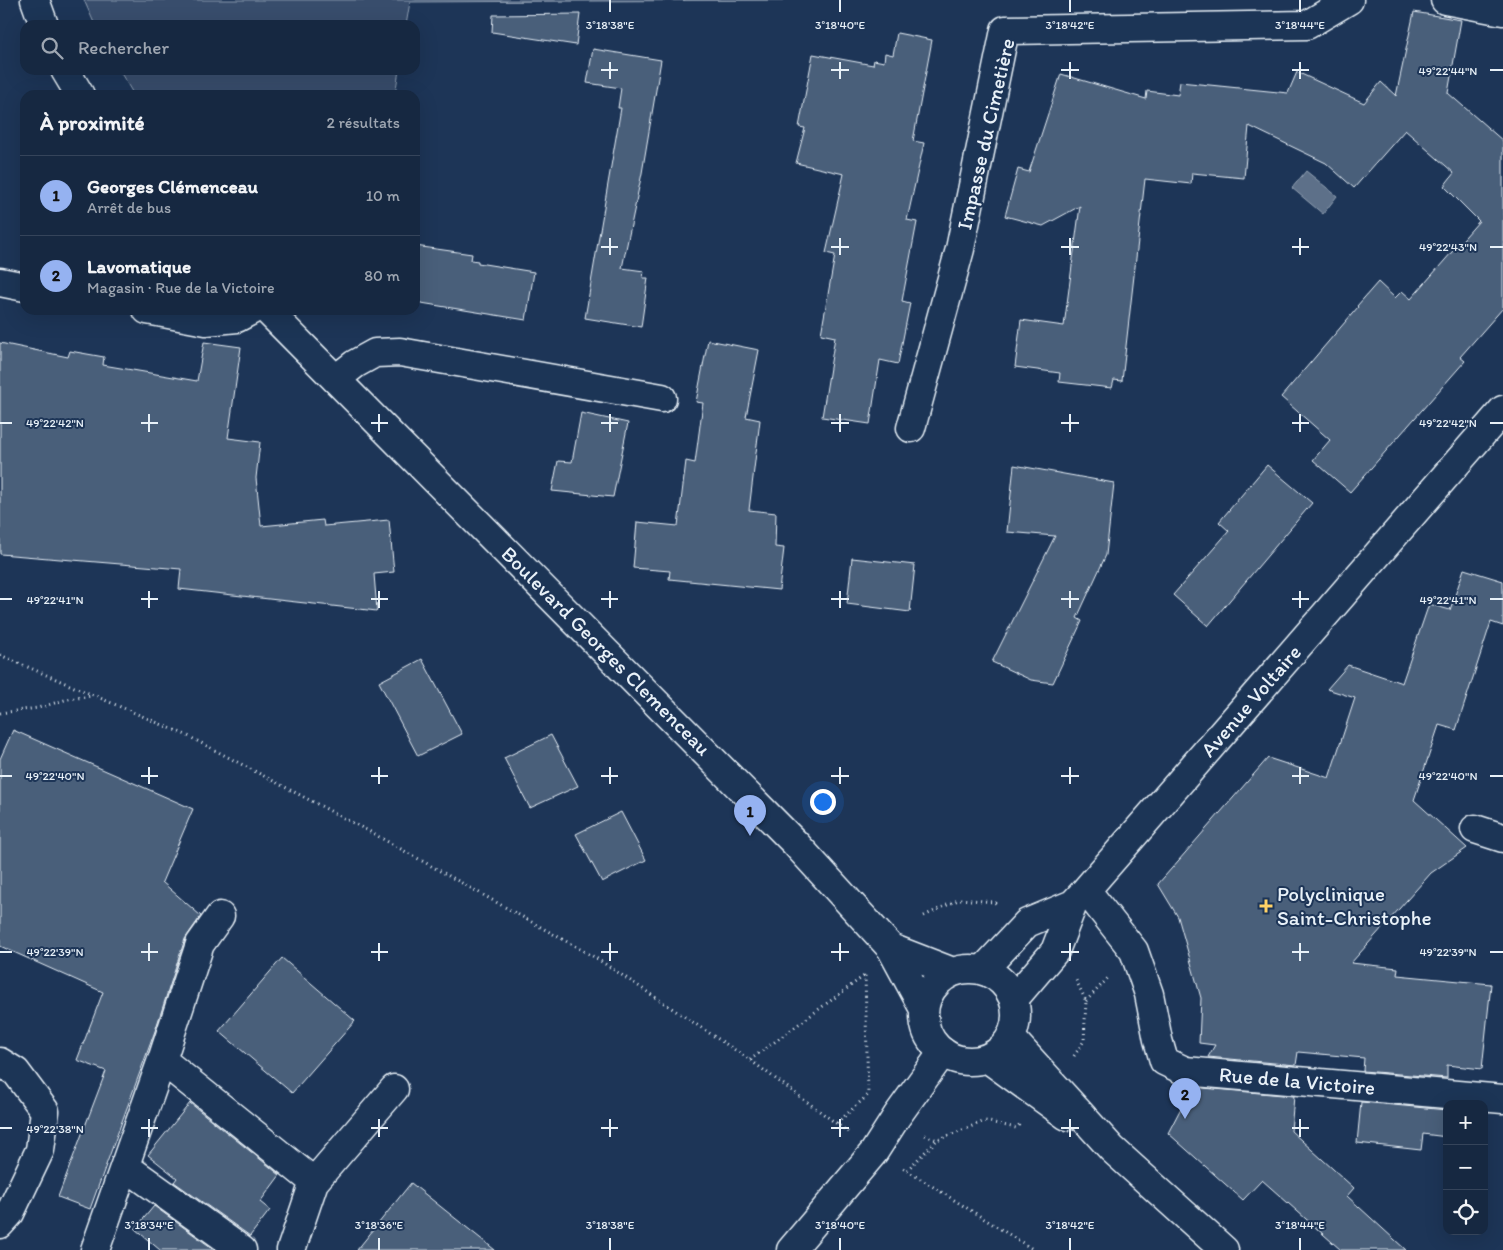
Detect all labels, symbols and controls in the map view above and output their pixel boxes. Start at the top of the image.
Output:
text: 3°18'38"E [586,18,635,32]
text: 3°18'40"E [815,18,865,32]
text: 3°18'42"E [1046,18,1095,32]
text: 3°18'44"E [1275,18,1325,32]
search box [20,20,420,75]
icon: search [38,34,66,62]
text: Rechercher [78,36,169,59]
street label: Impasse du Cimetière [951,36,1020,232]
text: 49°22'44"N [1419,64,1477,78]
text: À proximité [40,110,145,135]
text: 2 résultats [326,113,400,132]
text: Georges Clémenceau [87,175,258,198]
text: 1 [52,186,60,205]
text: 10 m [366,186,400,205]
text: Arrêt de bus [87,198,171,217]
text: 49°22'43"N [1419,240,1477,254]
text: Lavomatique [87,255,191,278]
text: 2 [52,266,60,285]
text: 80 m [364,266,400,285]
text: Magasin · Rue de la Victoire [87,278,275,297]
text: 49°22'42"N [26,416,84,430]
text: 49°22'42"N [1419,416,1477,430]
street label: Boulevard Georges Clemenceau [496,541,716,761]
text: 49°22'41"N [26,593,84,607]
text: 49°22'41"N [1419,593,1477,607]
street label: Avenue Voltaire [1195,640,1306,762]
text: 49°22'40"N [26,769,84,783]
text: 49°22'40"N [1419,769,1477,783]
your location [810,789,836,815]
pin: 1 [734,795,766,836]
place label: Polyclinique Saint-Christophe [1277,881,1432,930]
marker: Polyclinique Saint-Christophe [1259,899,1273,913]
text: 49°22'39"N [26,945,84,959]
text: 49°22'39"N [1419,945,1477,959]
street label: Rue de la Victoire [1218,1061,1376,1100]
pin: 2 [1169,1078,1201,1119]
map controls [1443,1100,1488,1235]
button: + [1443,1100,1488,1145]
text: 49°22'38"N [26,1122,84,1136]
button: − [1443,1145,1488,1190]
button: locate [1443,1190,1488,1235]
text: 3°18'34"E [124,1218,174,1232]
text: 3°18'36"E [355,1218,404,1232]
text: 3°18'38"E [586,1218,635,1232]
text: 3°18'40"E [815,1218,865,1232]
text: 3°18'42"E [1046,1218,1095,1232]
text: 3°18'44"E [1275,1218,1325,1232]

